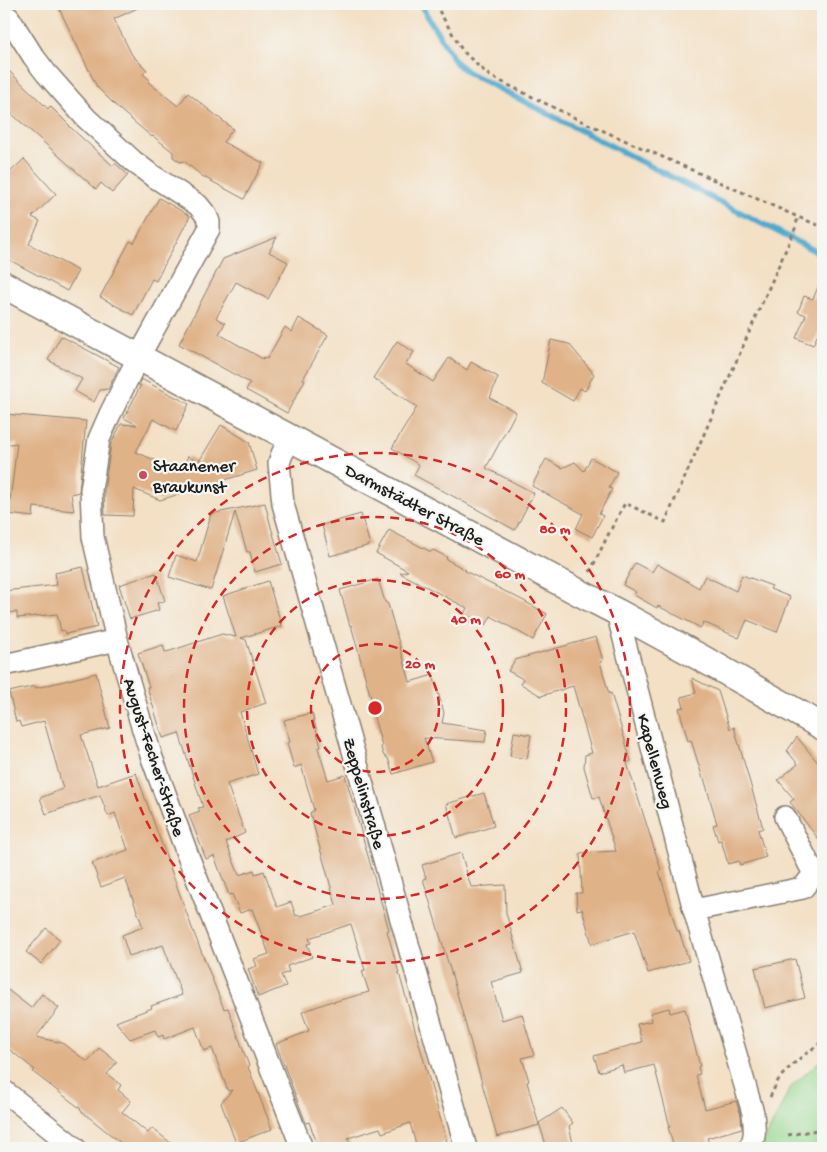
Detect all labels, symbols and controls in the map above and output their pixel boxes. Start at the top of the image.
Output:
place label: Staanemer Braukunst [152,457,237,499]
street label: Darmstädter Straße [340,460,488,552]
marker: Staanemer Braukunst [137,469,149,481]
text: 80 m [540,521,571,539]
text: 60 m [495,566,526,584]
text: 40 m [450,611,481,629]
text: 20 m [405,656,435,674]
street label: August-Fecher-Straße [117,676,188,840]
centre of rings [366,699,384,717]
street label: Kapellenweg [631,712,676,811]
street label: Zeppelinstraße [337,736,389,853]

